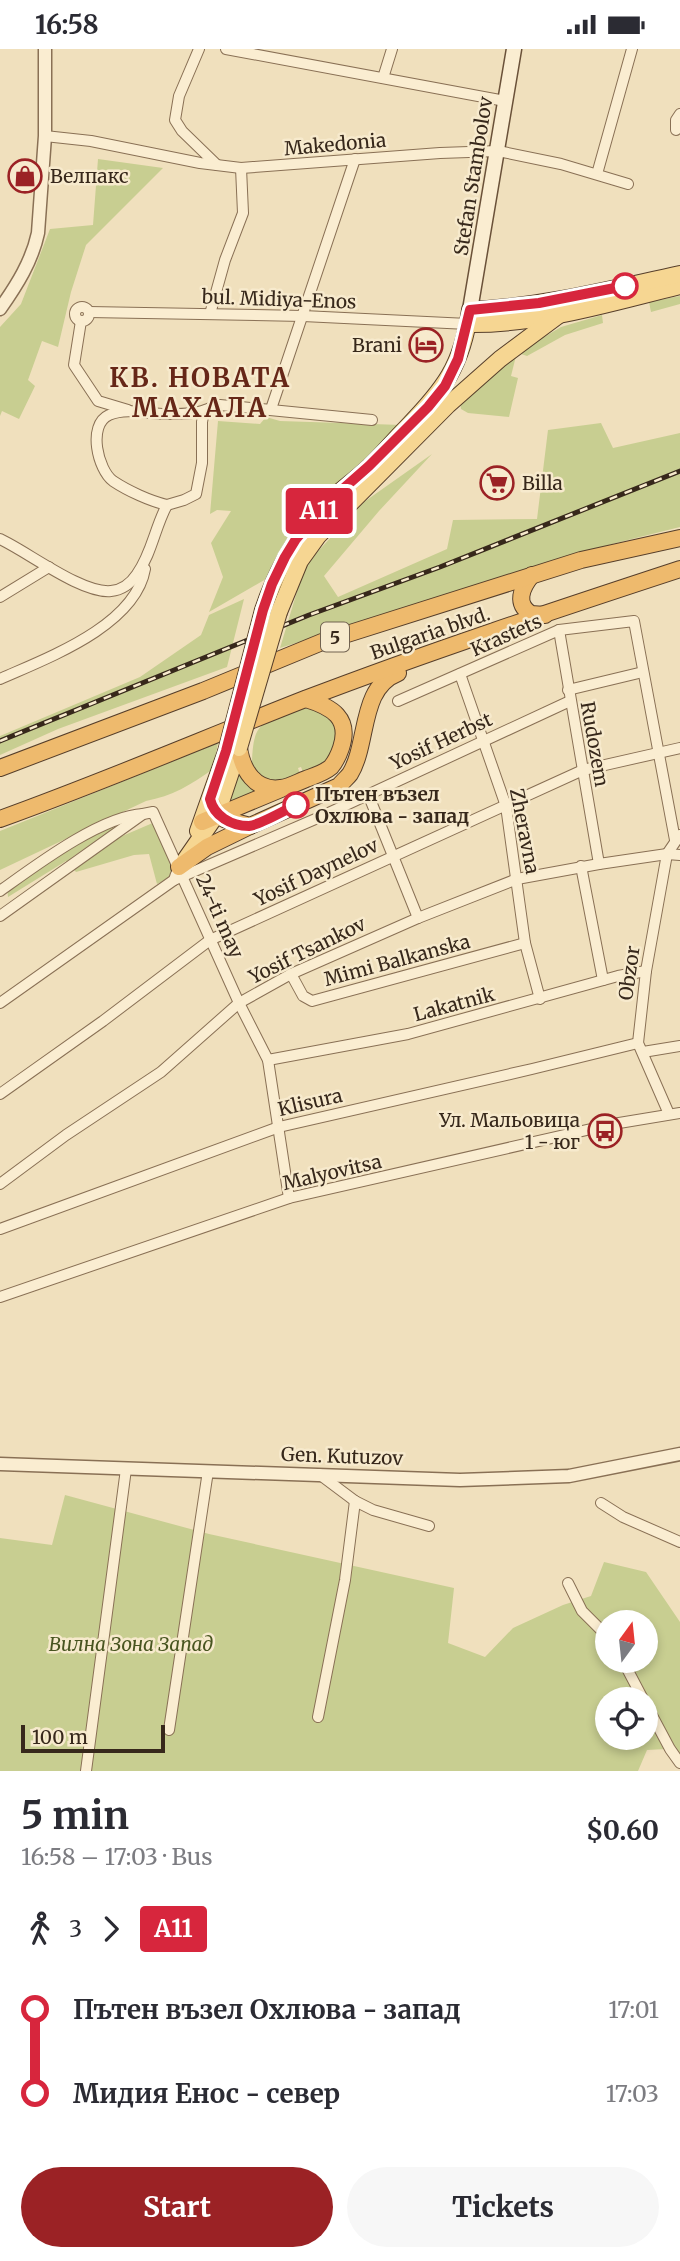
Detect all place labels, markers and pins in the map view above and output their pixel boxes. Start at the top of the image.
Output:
shop icon: Велпакс [6,157,44,195]
place label: Велпакс [50,164,129,188]
unlabelled marker [612,273,638,299]
hotel icon: Brani [407,326,445,364]
place label: Brani [352,333,402,357]
supermarket icon: Billa [478,464,516,502]
place label: Billa [522,471,563,495]
place label: Пътен възел Охлюва - запад [315,782,469,828]
marker: Пътен възел Охлюва - запад [283,792,309,818]
place label: Ул. Мальовица 1 - юг [438,1108,580,1154]
bus stop icon: Ул. Мальовица 1 - юг [586,1112,624,1150]

